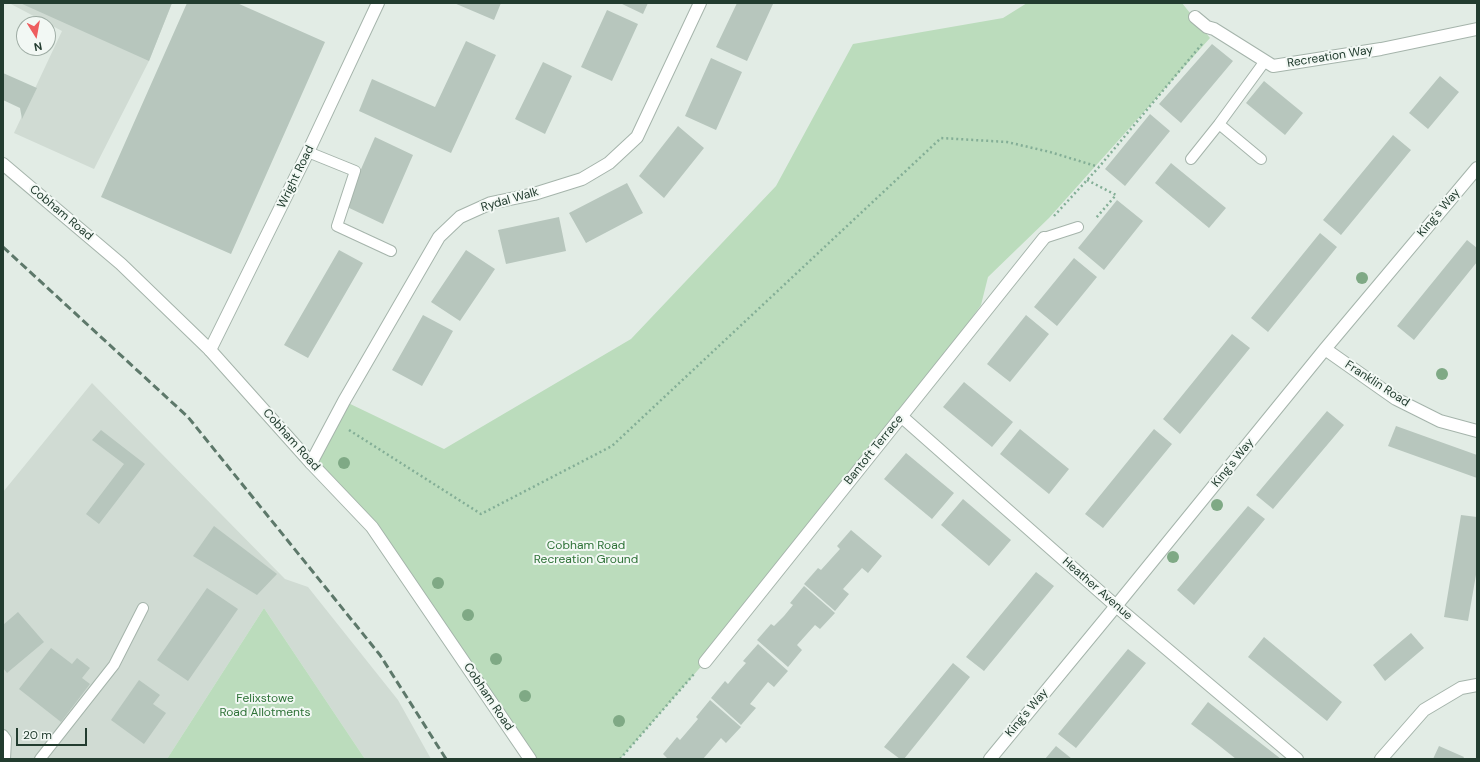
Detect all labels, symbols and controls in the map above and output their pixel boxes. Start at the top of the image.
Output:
north arrow [16,16,56,56]
text: N [33,39,43,54]
street label: Recreation Way [1286,43,1374,71]
street label: Wright Road [275,143,317,211]
street label: Cobham Road [26,182,96,244]
street label: Rydal Walk [479,185,541,215]
street label: King's Way [1415,186,1463,240]
street label: Franklin Road [1342,358,1412,410]
street label: Cobham Road [259,406,323,474]
street label: Bantoft Terrace [841,412,907,488]
street label: King's Way [1209,436,1257,490]
park label: Cobham Road Recreation Ground [534,539,638,567]
street label: Heather Avenue [1059,555,1135,623]
street label: Cobham Road [460,660,516,734]
street label: King's Way [1003,686,1051,740]
park label: Felixstowe Road Allotments [219,692,311,720]
scale bar [18,720,89,746]
text: 20 m [23,727,52,743]

